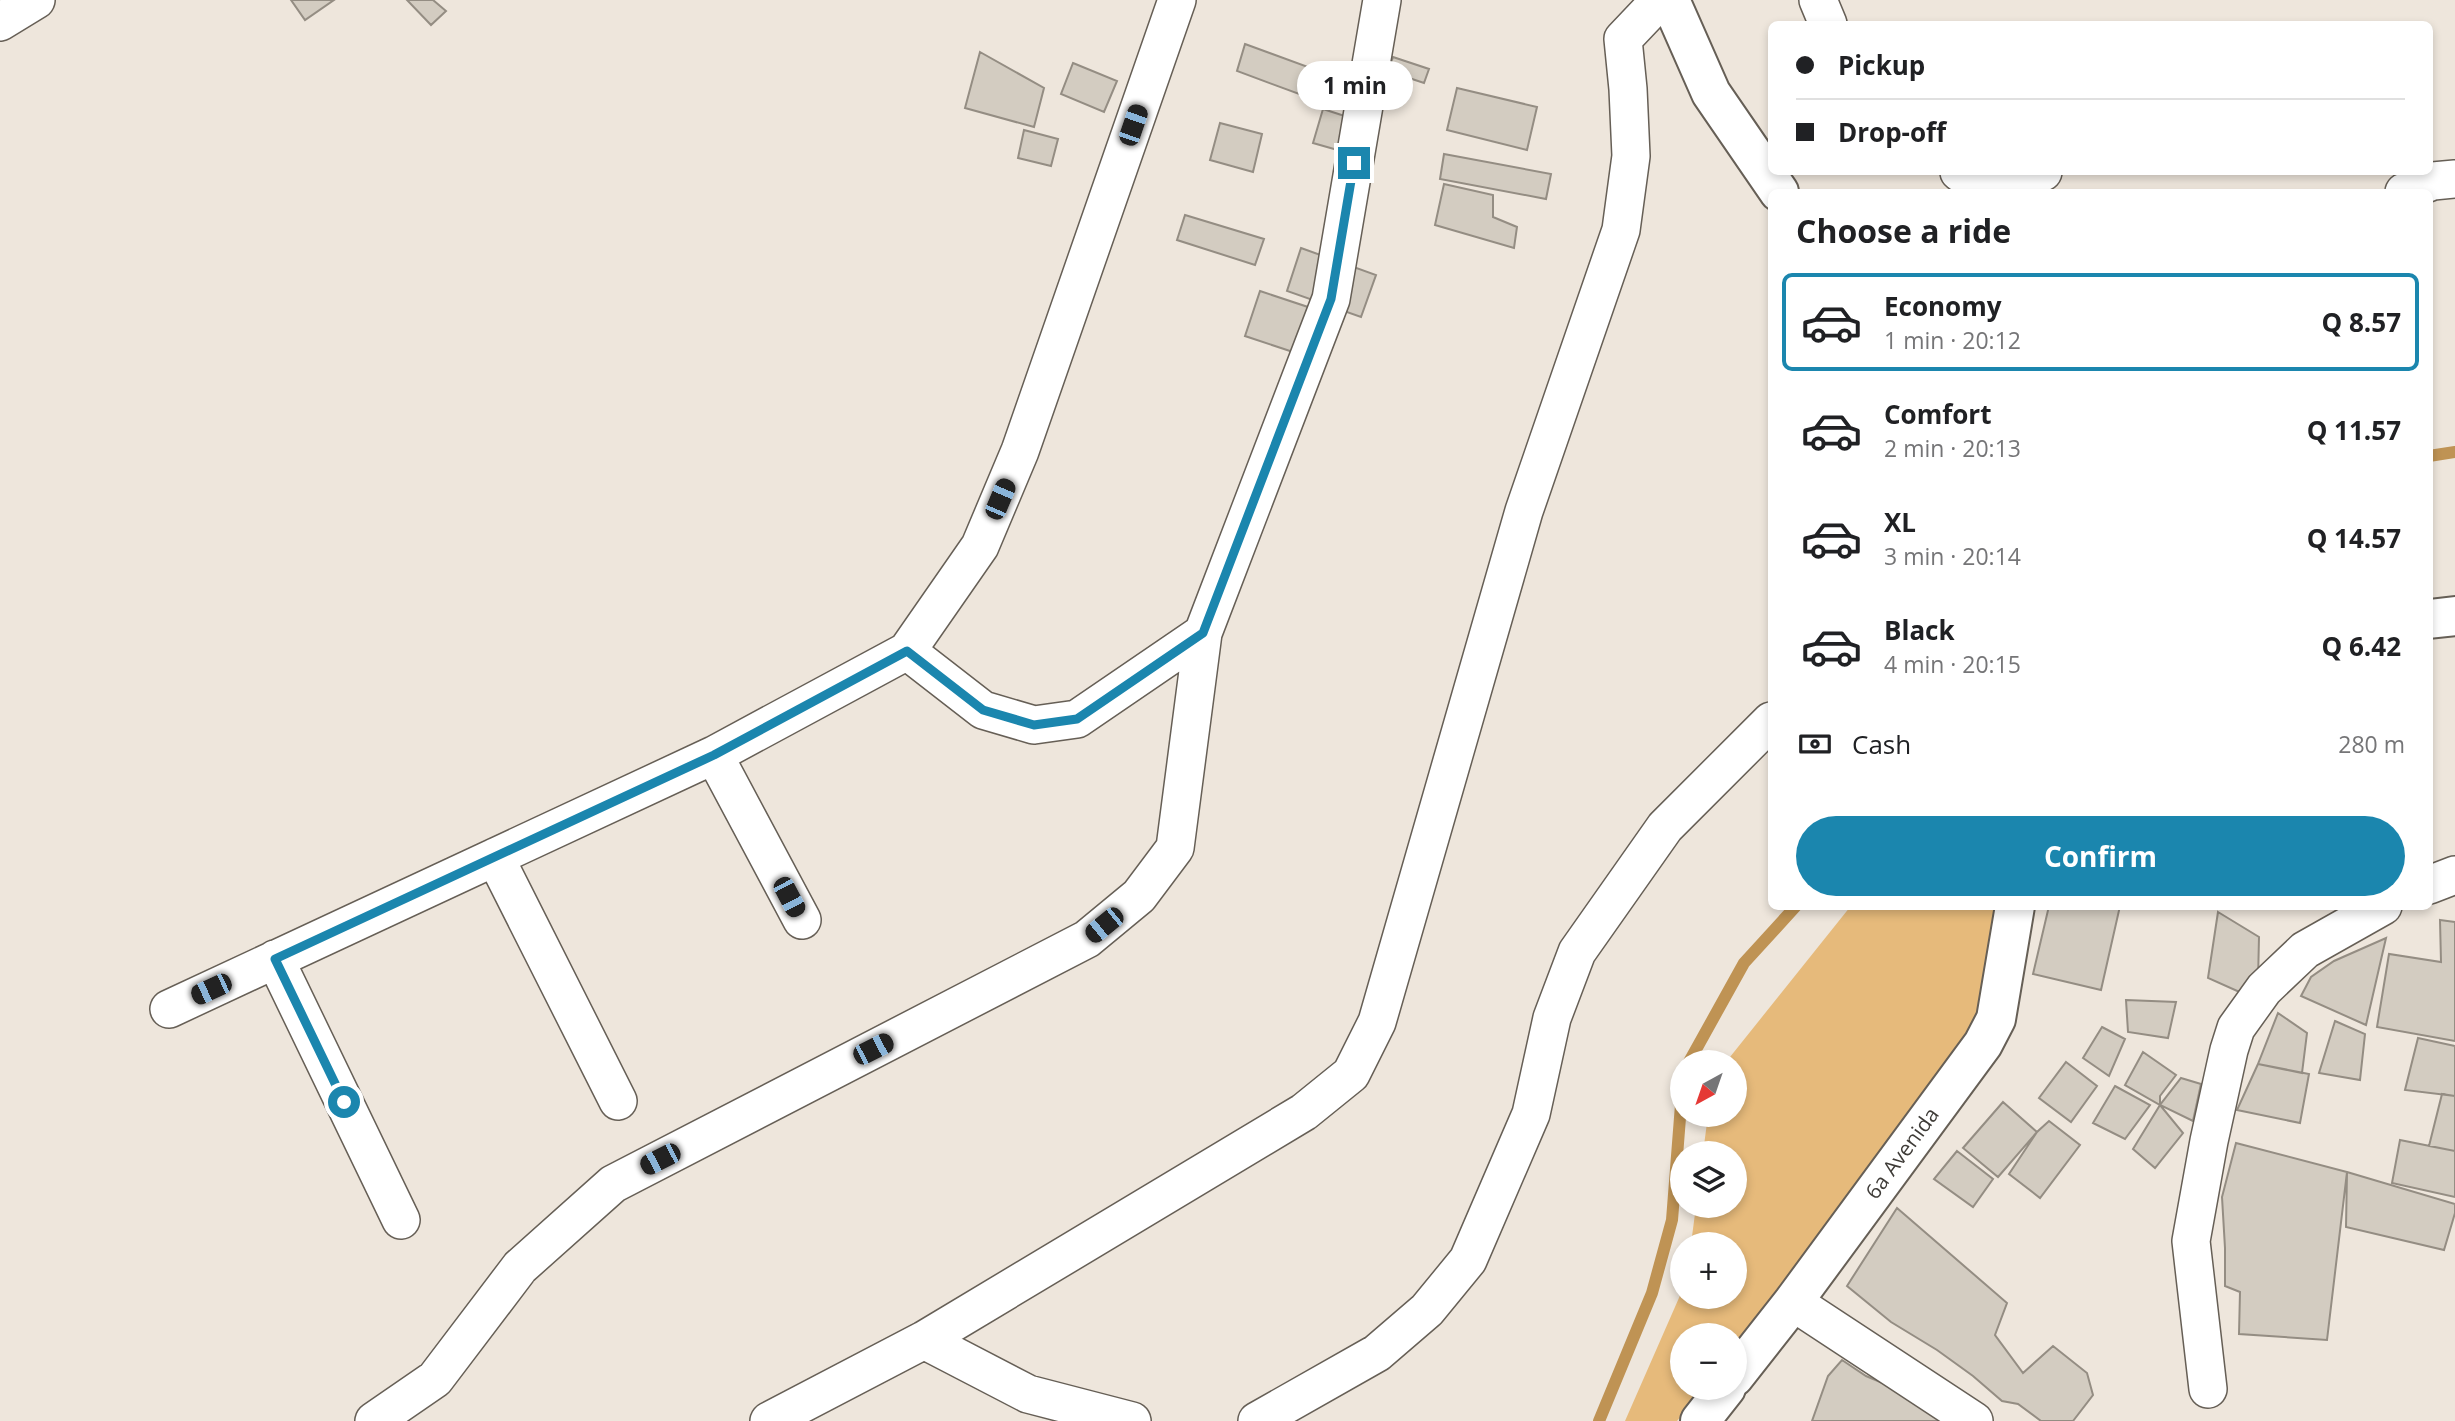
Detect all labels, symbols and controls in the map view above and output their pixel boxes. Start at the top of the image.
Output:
text: Pickup [1838,47,1925,83]
callout: 1 min [1296,61,1412,110]
text: 1 min [1323,69,1387,101]
car [1117,102,1150,148]
text: Drop-off [1838,114,1946,150]
route end [1338,147,1370,179]
text: Choose a ride [1796,209,2011,252]
text: Economy [1884,288,2002,324]
icon: car [1800,291,1863,354]
text: Q 8.57 [2322,304,2401,340]
text: 1 min · 20:12 [1884,324,2021,356]
text: Comfort [1884,396,1991,432]
icon: car [1800,399,1863,462]
text: Q 11.57 [2307,412,2401,448]
text: 2 min · 20:13 [1884,432,2021,464]
car [983,476,1018,522]
text: XL [1884,504,1916,540]
icon: car [1800,507,1863,570]
text: Q 14.57 [2307,520,2401,556]
text: 3 min · 20:14 [1884,540,2021,572]
text: Black [1884,612,1955,648]
icon: car [1800,615,1863,678]
text: Q 6.42 [2322,628,2401,664]
text: 4 min · 20:15 [1884,648,2021,680]
icon: cash [1796,725,1834,763]
text: Cash [1852,726,1911,762]
text: 280 m [2338,728,2405,760]
button: Confirm [1796,816,2405,896]
car [770,874,809,920]
car [1082,904,1127,946]
car [188,971,235,1007]
car [850,1030,897,1068]
north arrow [1670,1050,1746,1127]
map controls [1670,1050,1747,1400]
route start [328,1086,360,1118]
street label: 6a Avenida [1859,1101,1945,1204]
car [637,1140,684,1178]
button: layers [1670,1141,1747,1218]
button: + [1670,1232,1747,1309]
button: − [1670,1323,1747,1400]

